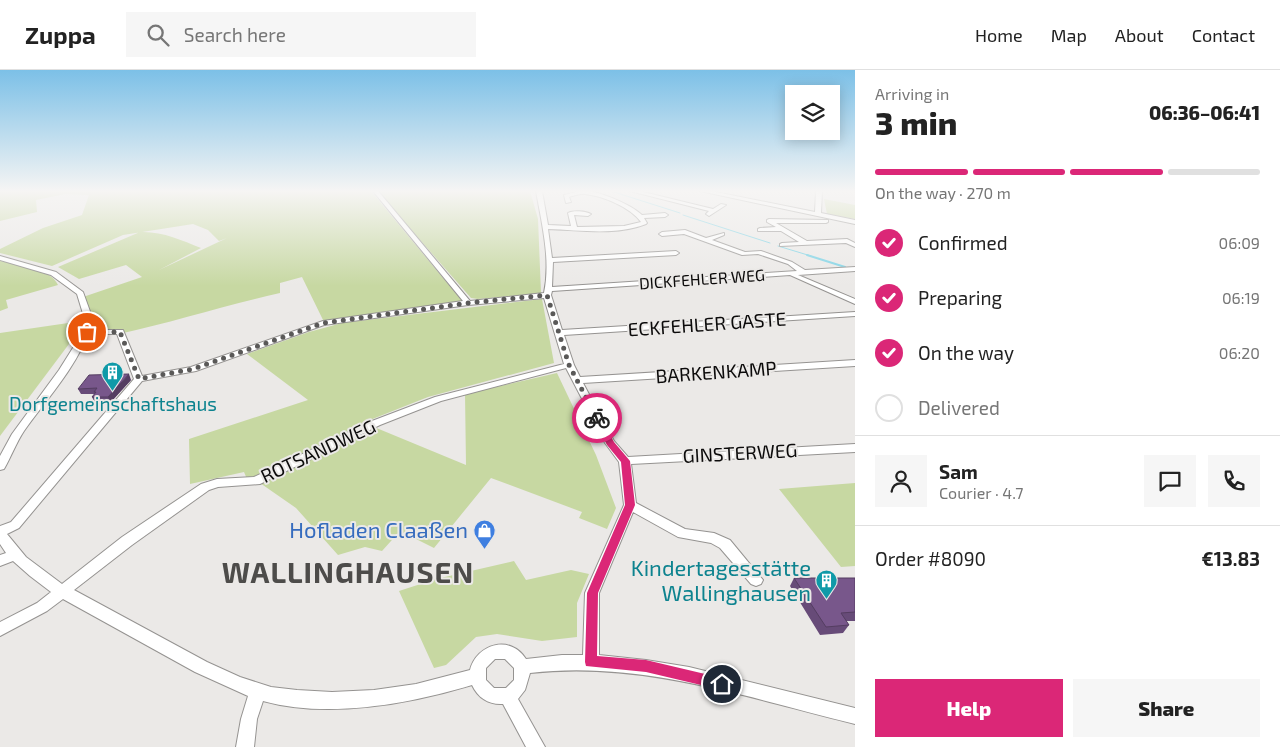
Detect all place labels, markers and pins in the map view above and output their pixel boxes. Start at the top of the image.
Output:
pin [66,311,108,353]
building icon: Dorfgemeinschaftshaus [101,361,125,392]
place label: Dorfgemeinschaftshaus [9,392,217,415]
place label: Hofladen Claaßen [289,516,468,542]
shop icon: Hofladen Claaßen [472,518,496,549]
place label: Kindertagesstätte Wallinghausen [631,554,811,605]
building icon: Kindertagesstätte Wallinghausen [815,569,839,600]
pin [701,663,743,705]

